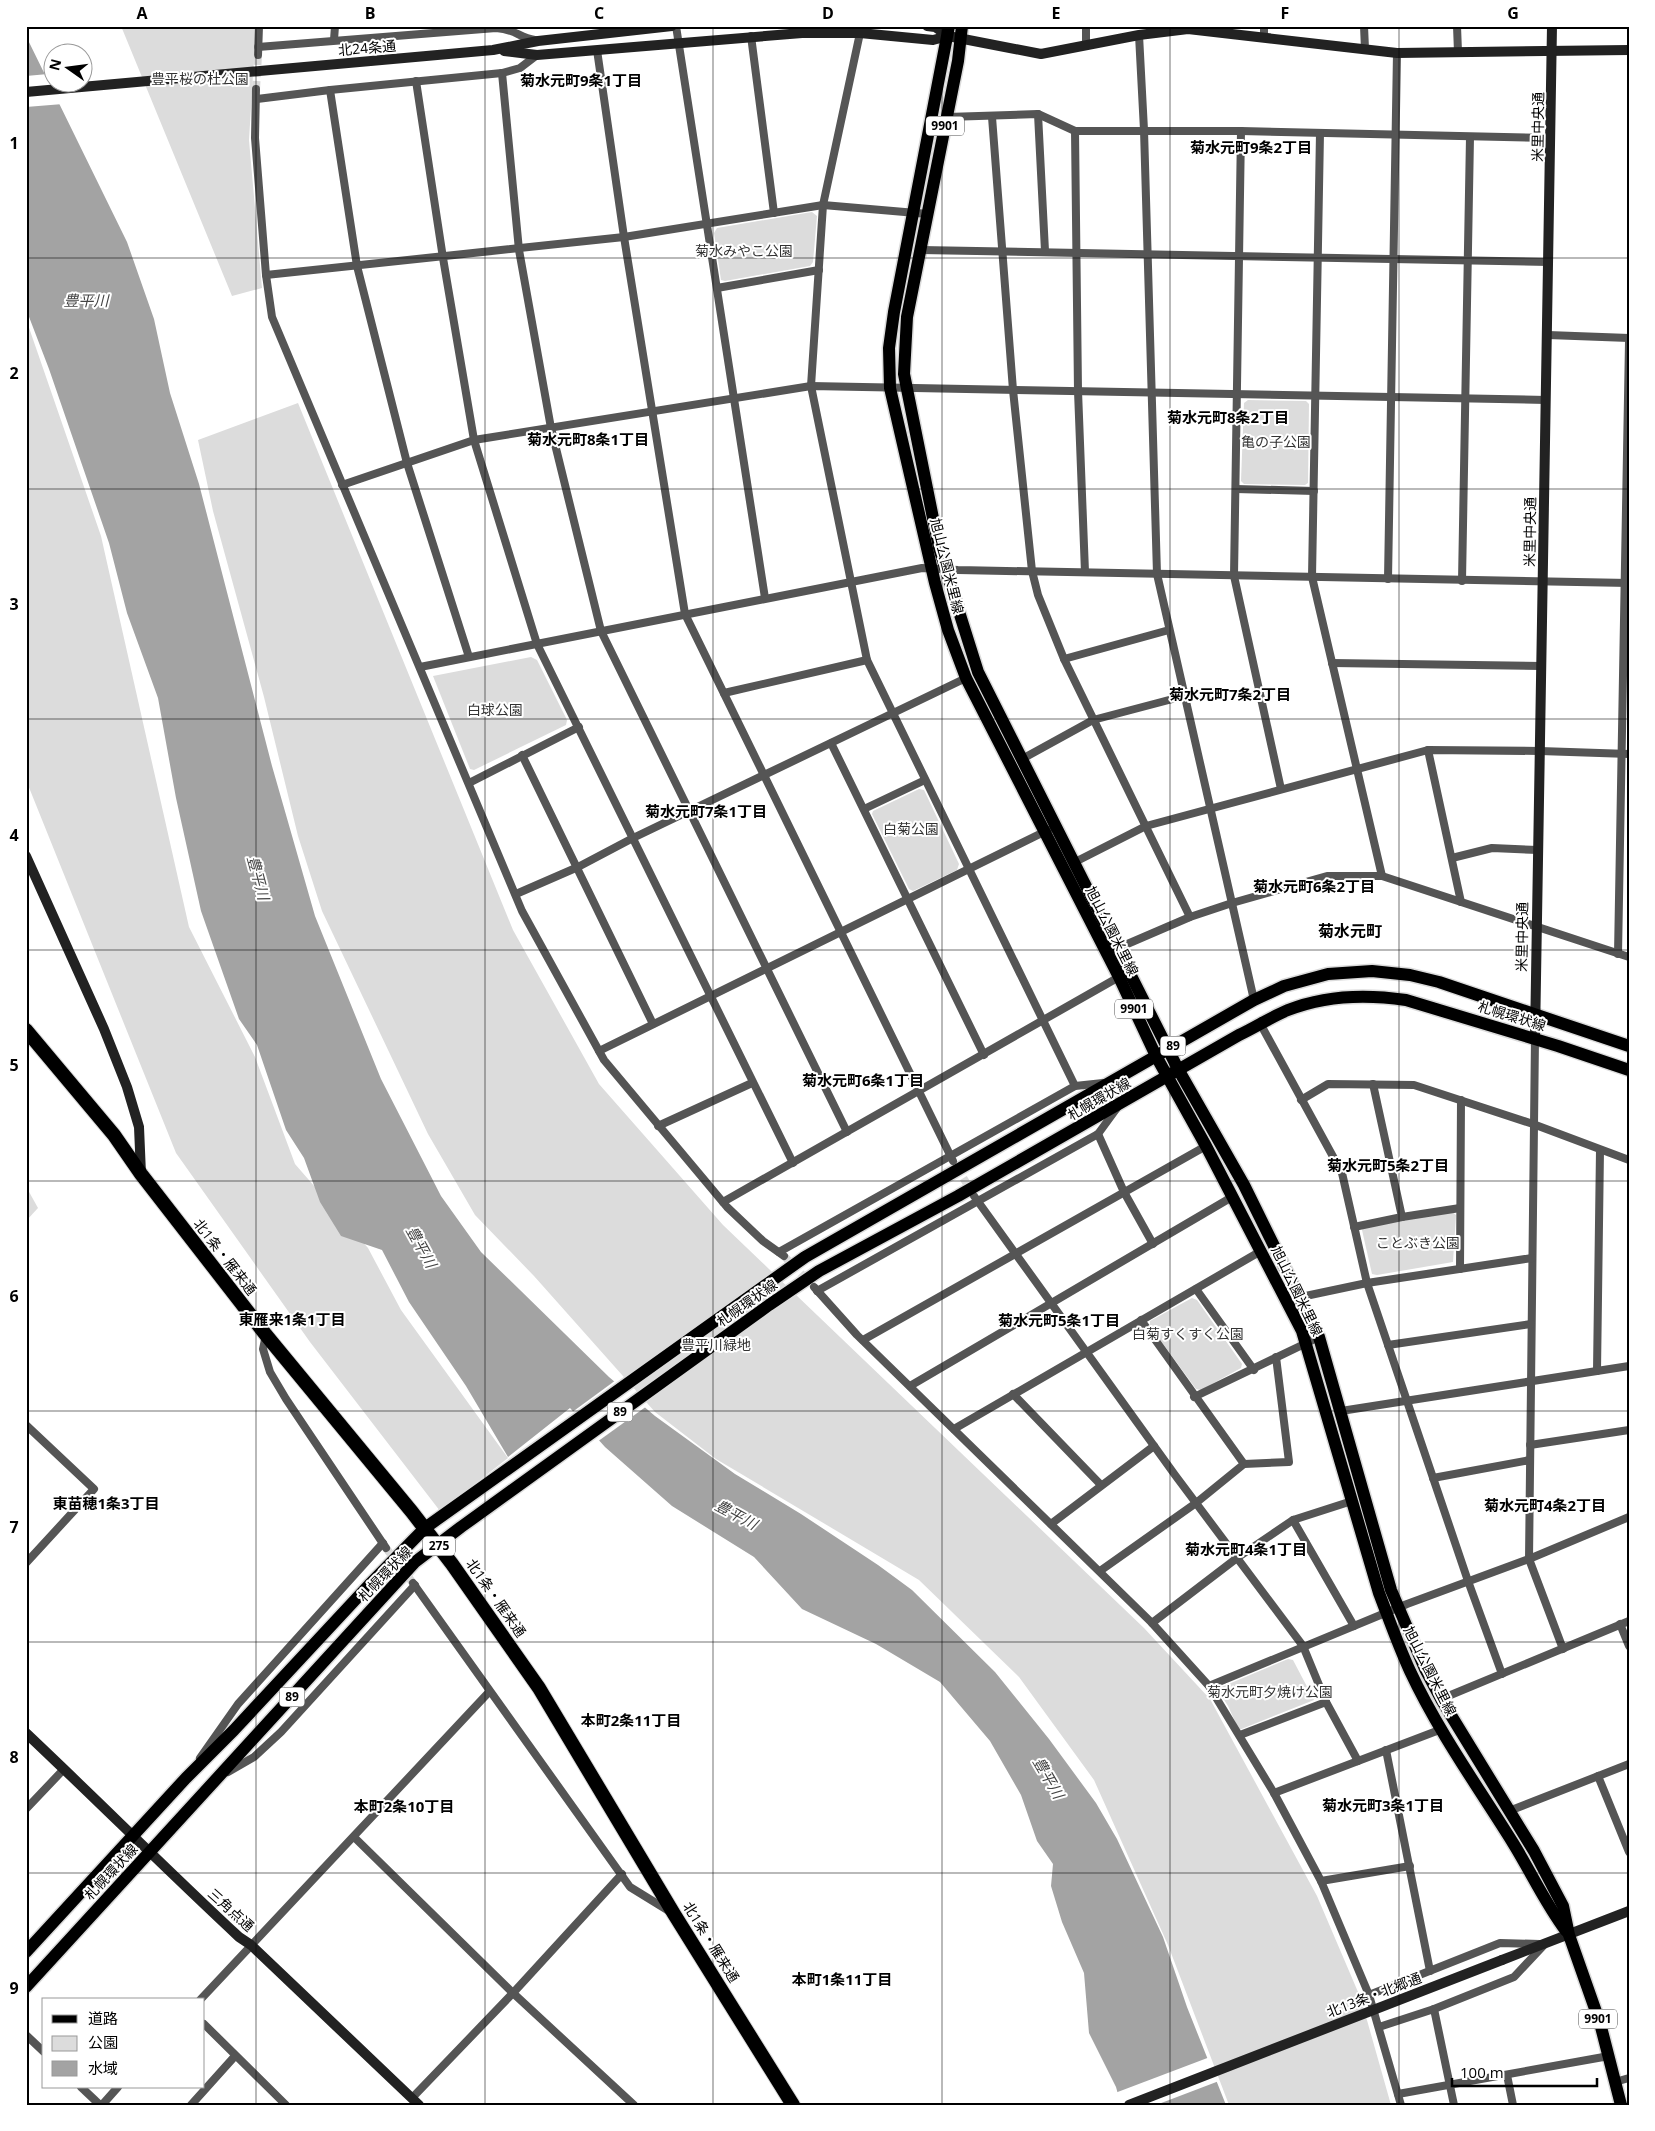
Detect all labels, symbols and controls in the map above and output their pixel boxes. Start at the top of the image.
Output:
text: A [136,2,148,24]
text: B [365,2,375,24]
text: C [594,2,604,24]
text: D [822,2,834,24]
text: E [1052,2,1061,24]
text: F [1281,2,1289,24]
text: G [1507,2,1519,24]
street label: 北24条通 [337,36,397,59]
north arrow [42,42,92,92]
text: N [44,57,65,73]
park label: 豊平桜の杜公園 [151,69,249,88]
district label: 菊水元町9条1丁目 [520,70,642,90]
street label: 米里中央通 [1527,92,1548,162]
road number: 9901 [926,116,964,136]
text: 1 [9,132,19,154]
district label: 菊水元町9条2丁目 [1190,137,1312,157]
park label: 菊水みやこ公園 [695,241,793,260]
water label: 豊平川 [63,290,110,310]
text: 2 [9,362,19,384]
district label: 菊水元町8条2丁目 [1167,407,1289,427]
district label: 菊水元町8条1丁目 [527,429,649,449]
park label: 亀の子公園 [1241,432,1311,451]
street label: 米里中央通 [1519,497,1540,567]
street label: 旭山公園米里線 [926,516,969,616]
text: 3 [9,593,19,615]
district label: 菊水元町7条2丁目 [1169,684,1291,704]
park label: 白球公園 [467,700,523,719]
district label: 菊水元町7条1丁目 [645,801,767,821]
park label: 白菊公園 [883,819,939,838]
text: 4 [9,824,19,846]
water label: 豊平川 [243,853,275,904]
district label: 菊水元町6条2丁目 [1253,876,1375,896]
street label: 旭山公園米里線 [1082,883,1143,979]
street label: 米里中央通 [1511,902,1532,972]
district label: 菊水元町 [1318,920,1382,942]
street label: 札幌環状線 [1476,996,1548,1035]
road number: 9901 [1115,1000,1153,1019]
road number: 89 [1160,1036,1186,1056]
text: 5 [9,1054,19,1076]
district label: 菊水元町6条1丁目 [802,1070,924,1090]
street label: 札幌環状線 [1064,1073,1134,1124]
district label: 菊水元町5条2丁目 [1327,1155,1449,1175]
street label: 北1条・雁来通 [190,1215,261,1299]
water label: 豊平川 [402,1222,442,1273]
park label: ことぶき公園 [1376,1233,1460,1252]
street label: 旭山公園米里線 [1267,1243,1327,1339]
street label: 札幌環状線 [713,1275,781,1330]
text: 6 [9,1285,19,1307]
district label: 東雁来1条1丁目 [238,1309,346,1329]
district label: 菊水元町5条1丁目 [998,1310,1120,1330]
park label: 白菊すくすく公園 [1132,1324,1244,1343]
park label: 豊平川緑地 [681,1335,751,1354]
road number: 89 [608,1402,632,1421]
district label: 東苗穂1条3丁目 [52,1493,160,1513]
water label: 豊平川 [712,1495,763,1534]
district label: 菊水元町4条2丁目 [1484,1495,1606,1515]
text: 7 [9,1516,19,1538]
road number: 275 [423,1536,455,1555]
district label: 菊水元町4条1丁目 [1185,1539,1307,1559]
street label: 札幌環状線 [353,1542,416,1605]
street label: 北1条・雁来通 [462,1555,531,1641]
street label: 旭山公園米里線 [1400,1623,1461,1719]
park label: 菊水元町夕焼け公園 [1207,1682,1333,1701]
road number: 89 [280,1688,304,1706]
district label: 本町2条11丁目 [581,1710,681,1730]
text: 8 [9,1746,19,1768]
water label: 豊平川 [1029,1753,1070,1804]
district label: 菊水元町3条1丁目 [1322,1795,1444,1815]
district label: 本町2条10丁目 [354,1796,454,1816]
street label: 札幌環状線 [80,1840,141,1904]
street label: 三角点通 [204,1884,258,1935]
street label: 北1条・雁来通 [679,1898,744,1986]
street label: 北13条・北郷通 [1324,1968,1424,2021]
district label: 本町1条11丁目 [792,1969,892,1989]
text: 9 [9,1977,19,1999]
legend [42,1998,205,2088]
text: 道路 [88,2008,118,2028]
road number: 9901 [1579,2010,1617,2028]
text: 公園 [88,2032,118,2052]
scale bar [1452,2056,1598,2088]
text: 水域 [88,2058,118,2078]
text: 100 m [1460,2062,1504,2082]

